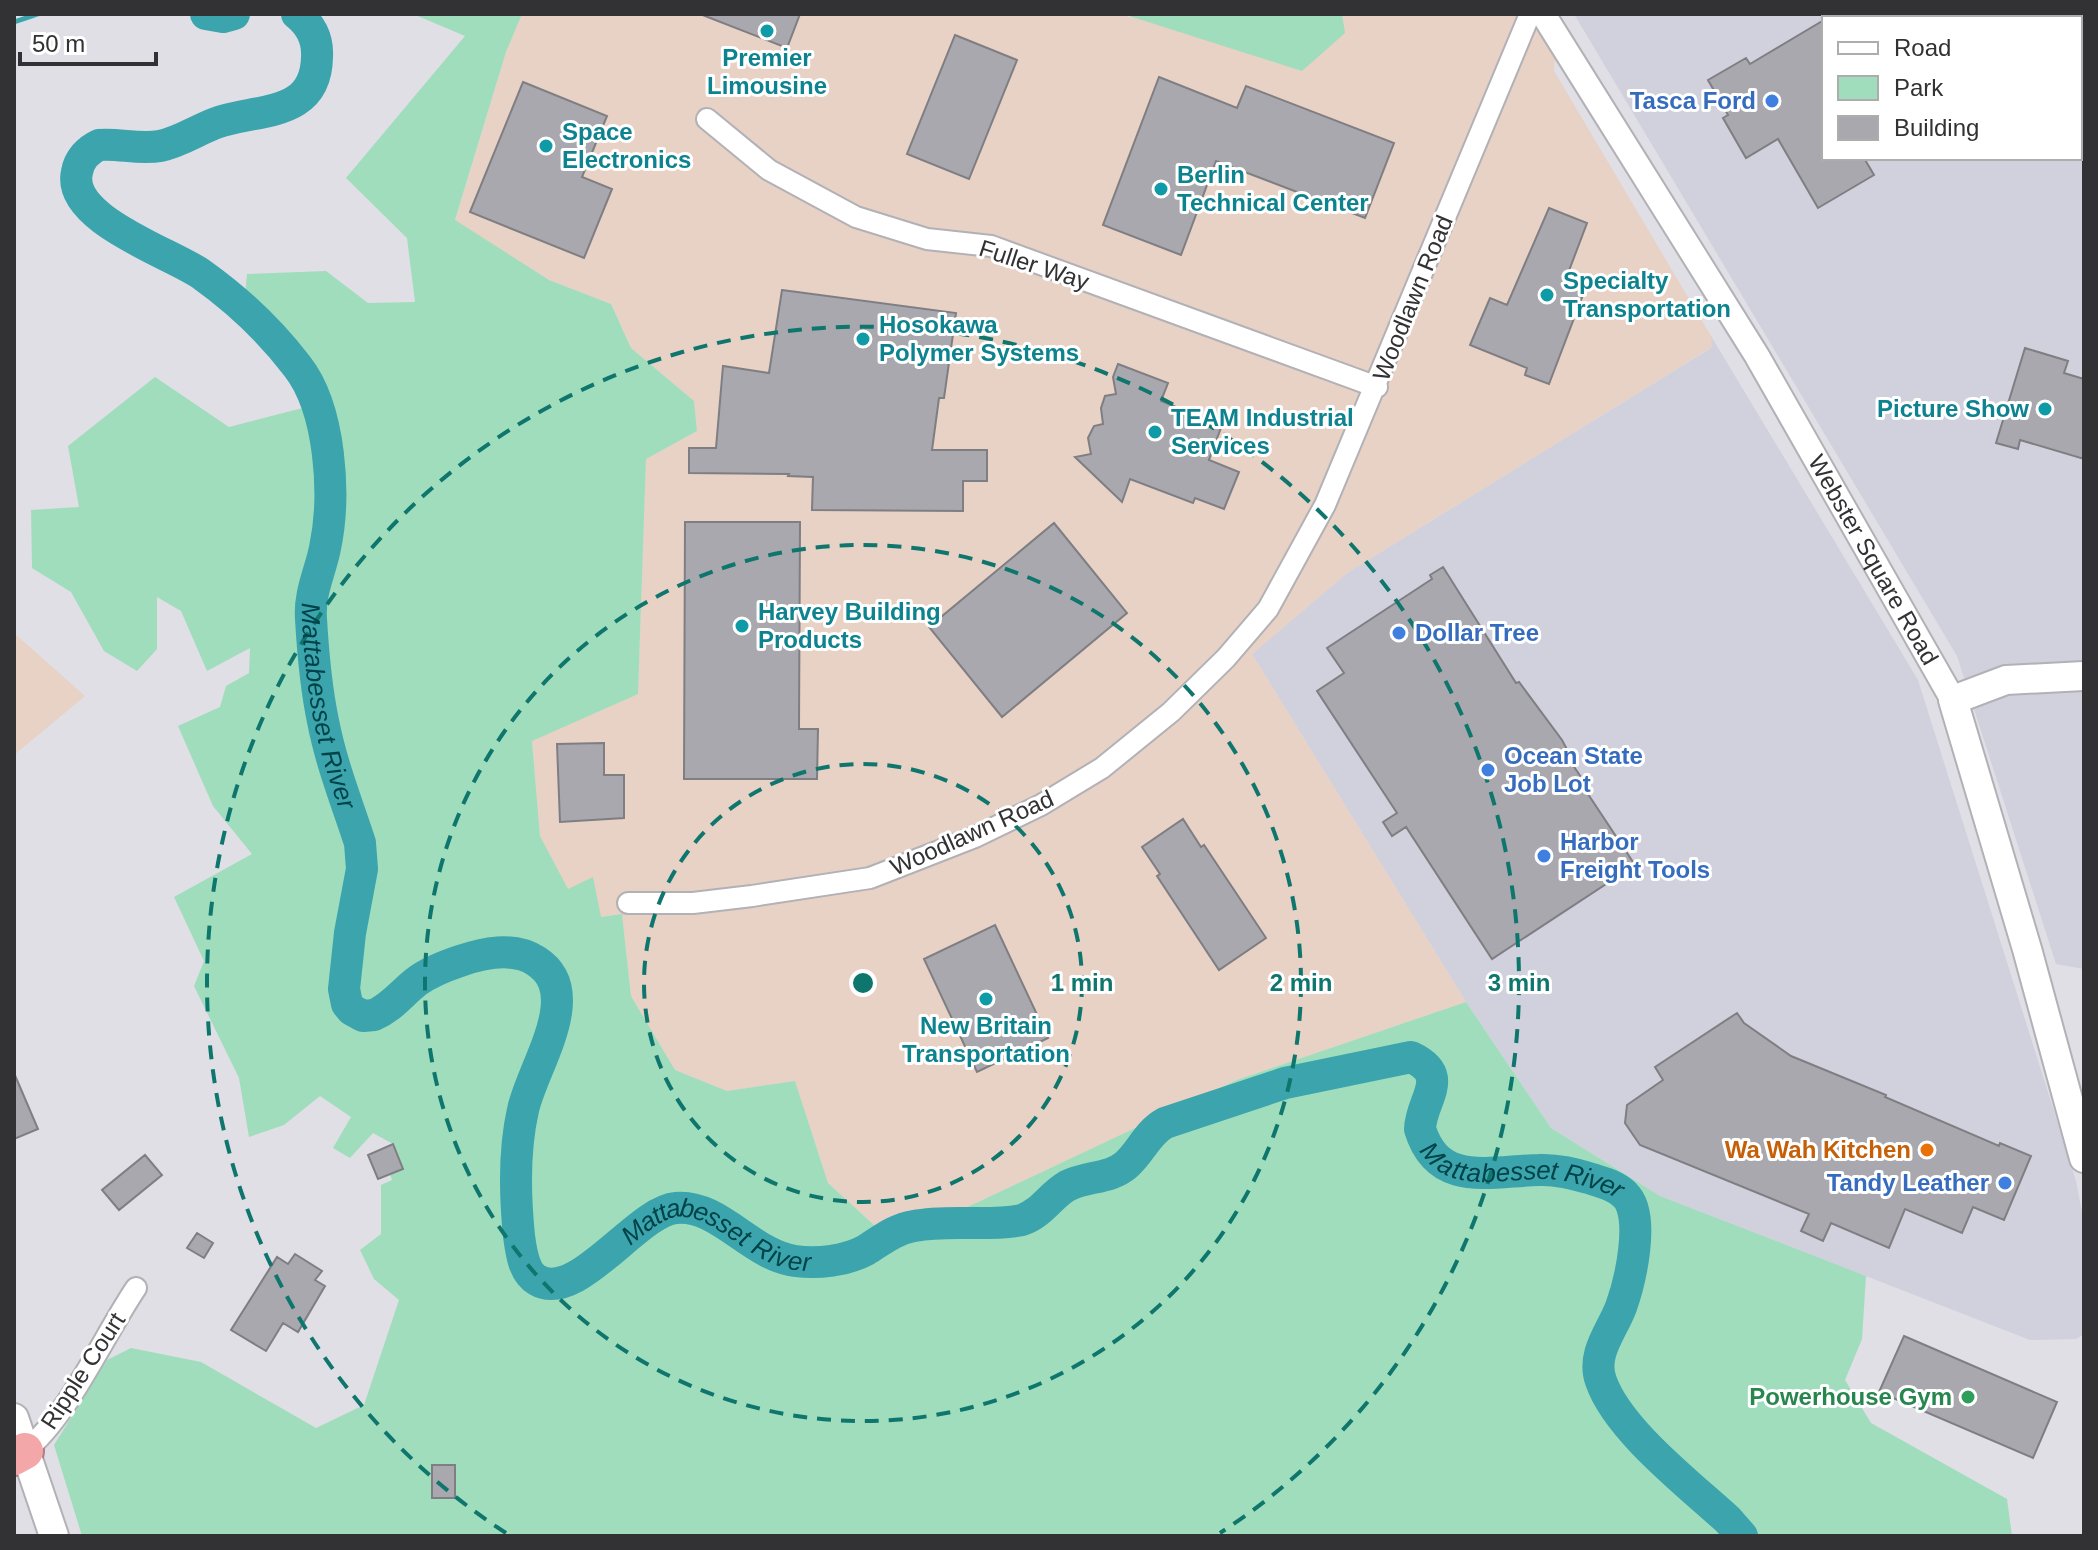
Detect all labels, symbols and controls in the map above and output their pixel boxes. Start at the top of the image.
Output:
scale bar [20,16,156,66]
legend [1822,16,2082,160]
marker: Premier Limousine [758,22,776,40]
text: 50 m [32,30,85,57]
text: Road [1894,34,1951,61]
place label: Premier Limousine [707,44,827,99]
text: Park [1894,74,1944,101]
place label: Tasca Ford [1630,87,1756,114]
marker: Tasca Ford [1763,92,1781,110]
text: Building [1894,114,1979,141]
place label: Space Electronics [562,118,691,173]
marker: Space Electronics [537,137,555,155]
place label: Berlin Technical Center [1177,161,1369,216]
marker: Berlin Technical Center [1152,180,1170,198]
street label: Woodlawn Road [1367,211,1458,384]
street label: Fuller Way [976,234,1092,295]
place label: Specialty Transportation [1563,267,1731,322]
marker: Specialty Transportation [1538,286,1556,304]
place label: Hosokawa Polymer Systems [879,311,1079,366]
marker: Hosokawa Polymer Systems [854,330,872,348]
place label: Picture Show [1877,395,2029,422]
marker: Picture Show [2036,400,2054,418]
place label: TEAM Industrial Services [1171,404,1354,459]
marker: TEAM Industrial Services [1146,423,1164,441]
street label: Webster Square Road [1803,450,1944,669]
place label: Harvey Building Products [758,598,941,653]
water label: Mattabesset River [296,603,363,814]
marker: Harvey Building Products [733,617,751,635]
place label: Dollar Tree [1415,619,1539,646]
marker: Dollar Tree [1390,624,1408,642]
place label: Ocean State Job Lot [1504,742,1643,797]
marker: Ocean State Job Lot [1479,761,1497,779]
street label: Woodlawn Road [886,784,1058,881]
place label: Harbor Freight Tools [1560,828,1710,883]
marker: Harbor Freight Tools [1535,847,1553,865]
centre of rings [849,969,877,997]
text: 1 min [1051,969,1113,996]
text: 2 min [1270,969,1332,996]
text: 3 min [1488,969,1550,996]
marker: New Britain Transportation [977,990,995,1008]
place label: New Britain Transportation [902,1012,1070,1067]
water label: Mattabesset River [1414,1136,1631,1205]
place label: Wa Wah Kitchen [1725,1136,1911,1163]
marker: Wa Wah Kitchen [1918,1141,1936,1159]
place label: Tandy Leather [1827,1169,1989,1196]
marker: Tandy Leather [1996,1174,2014,1192]
water label: Mattabesset River [615,1192,813,1277]
street label: Ripple Court [35,1307,130,1434]
place label: Powerhouse Gym [1749,1383,1952,1410]
marker: Powerhouse Gym [1959,1388,1977,1406]

